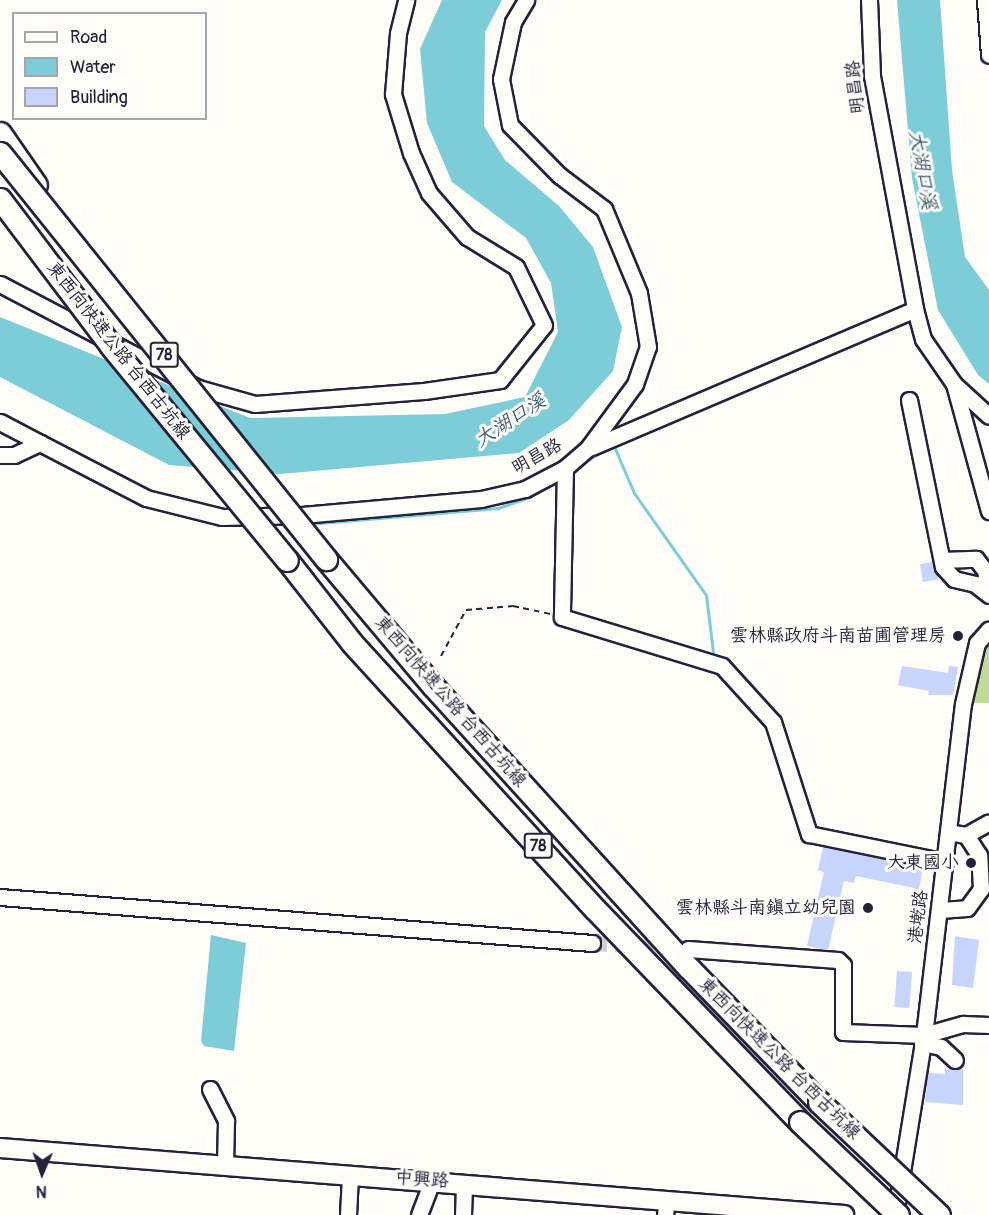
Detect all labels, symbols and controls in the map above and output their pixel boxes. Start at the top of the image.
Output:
legend [12,12,207,120]
text: Road [70,26,107,49]
text: Water [70,56,116,79]
street label: 明昌路 [842,59,870,115]
text: Building [70,86,128,109]
water label: 大湖口溪 [904,129,942,211]
street label: 東西向快速公路 台西古坑線 [42,258,194,444]
road number: 78 [149,342,179,368]
water label: 大湖口溪 [470,388,550,452]
street label: 明昌路 [508,434,566,480]
street label: 東西向快速公路 台西古坑線 [370,612,530,792]
place label: 雲林縣政府斗南苗圃管理房 [730,625,946,647]
marker: 雲林縣政府斗南苗圃管理房 [951,629,965,643]
road number: 78 [523,833,553,859]
place label: 大東國小 [887,852,959,874]
marker: 大東國小 [964,856,978,870]
street label: 港墘路 [905,889,933,945]
place label: 雲林縣斗南鎮立幼兒園 [676,897,856,919]
marker: 雲林縣斗南鎮立幼兒園 [861,901,875,915]
street label: 東西向快速公路 台西古坑線 [694,974,864,1144]
north arrow [12,1143,72,1203]
street label: 中興路 [394,1167,450,1193]
text: N [36,1181,47,1201]

